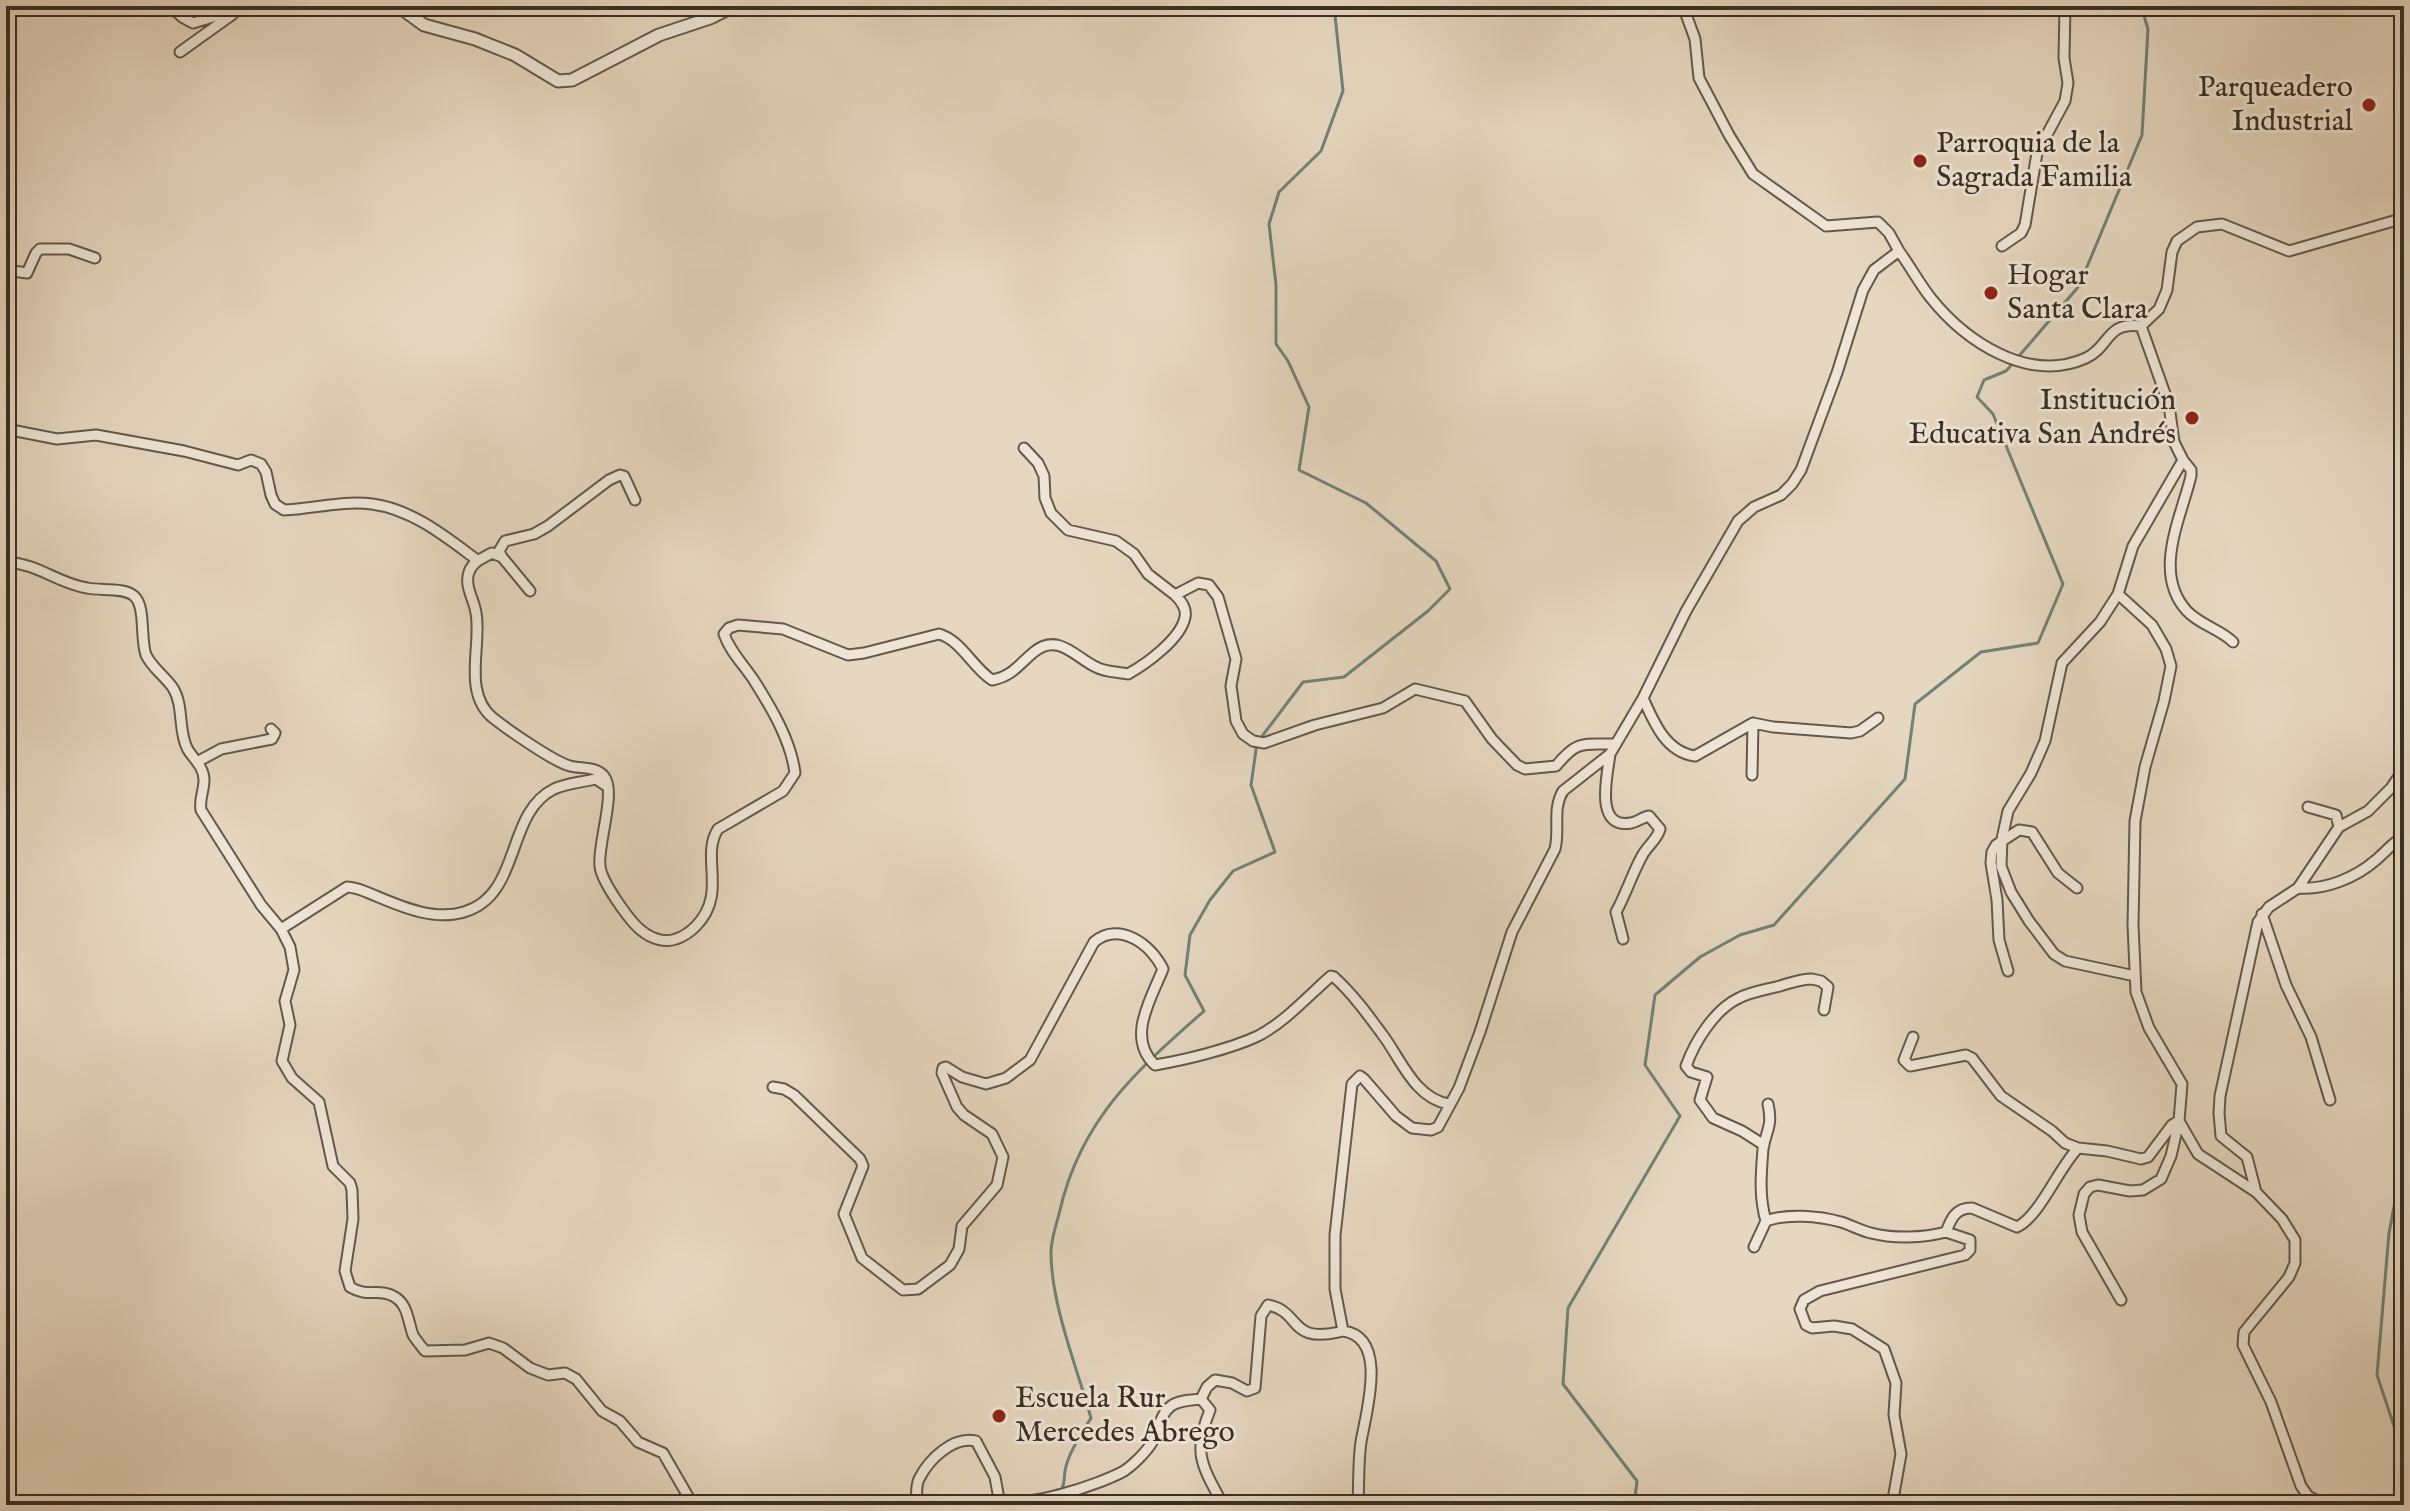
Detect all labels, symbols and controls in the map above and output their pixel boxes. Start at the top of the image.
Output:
place label: Parqueadero Industrial [2198,69,2354,141]
marker: Parqueadero Industrial [2360,96,2378,114]
place label: Parroquia de la Sagrada Familia [1936,125,2132,197]
marker: Parroquia de la Sagrada Familia [1911,152,1929,170]
place label: Hogar Santa Clara [2007,257,2148,329]
marker: Hogar Santa Clara [1982,284,2000,302]
place label: Institución Educativa San Andrés [1908,382,2176,454]
marker: Institución Educativa San Andrés [2183,409,2201,427]
place label: Escuela Rur Mercedes Abrego [1015,1380,1235,1452]
marker: Escuela Rur Mercedes Abrego [990,1407,1008,1425]

